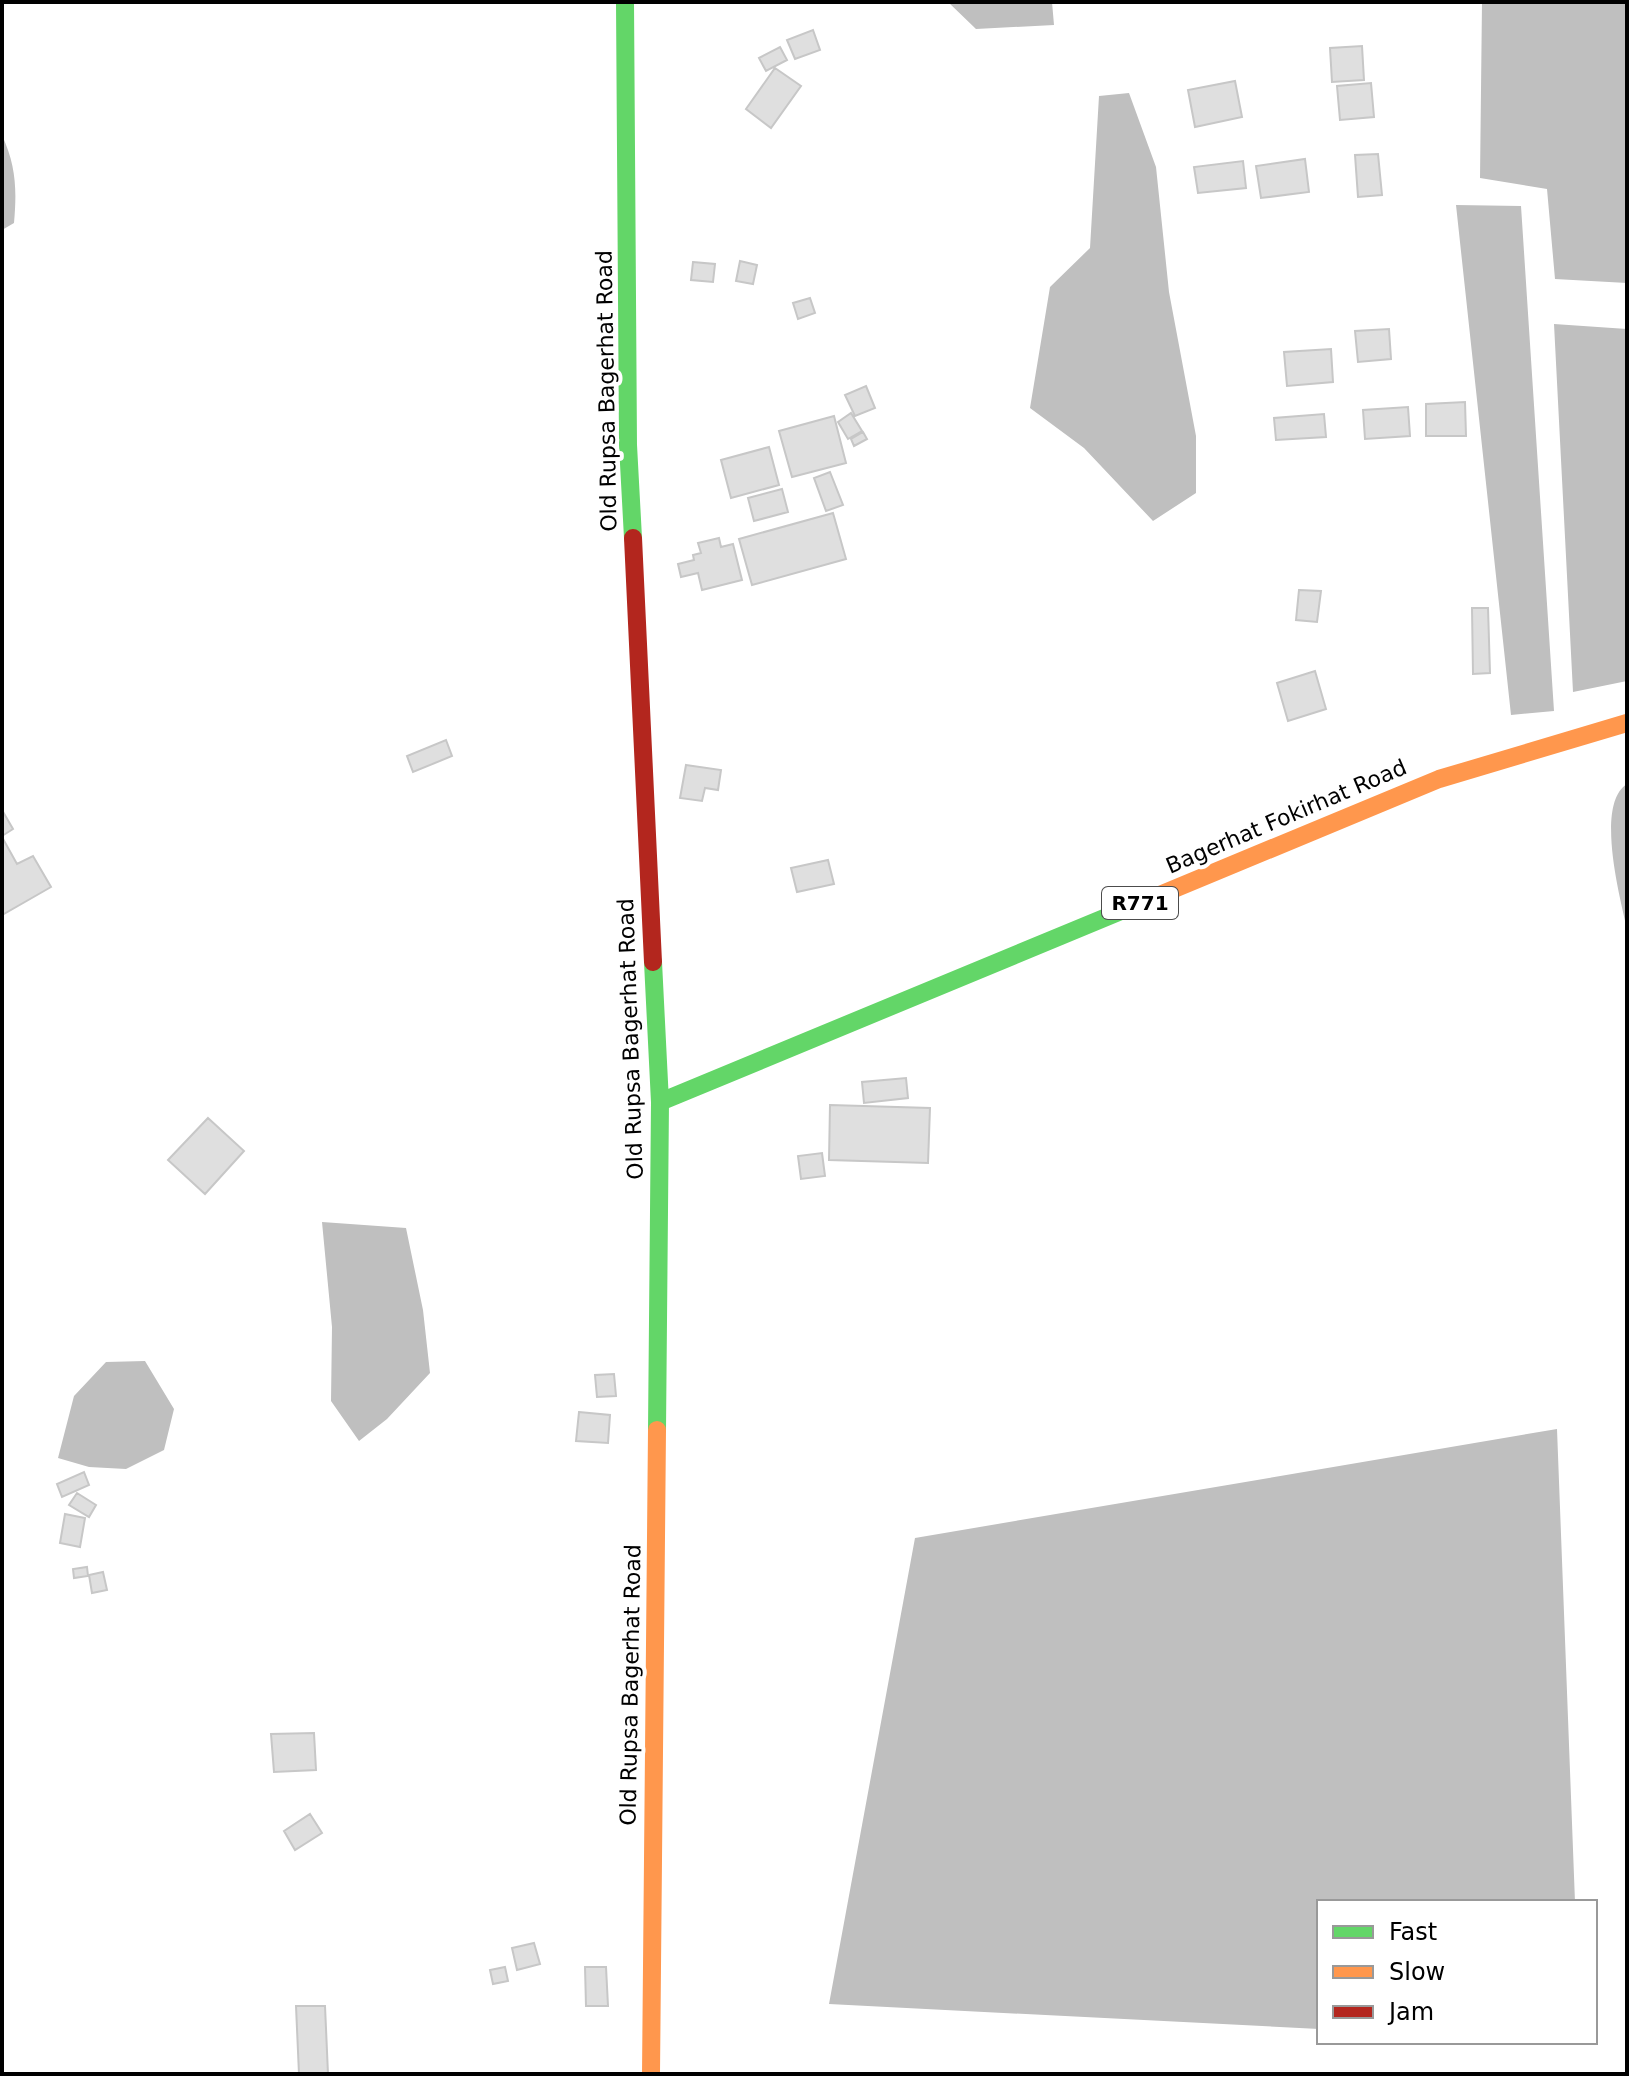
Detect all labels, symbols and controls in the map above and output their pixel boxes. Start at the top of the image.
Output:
street label: Old Rupsa Bagerhat Road [592,250,621,532]
street label: Bagerhat Fokirhat Road [1162,754,1410,879]
road number: R771 [1102,887,1178,919]
street label: Old Rupsa Bagerhat Road [613,898,648,1180]
street label: Old Rupsa Bagerhat Road [616,1544,645,1826]
legend [1317,1900,1597,2044]
text: Fast [1389,1918,1437,1946]
text: Slow [1389,1958,1445,1986]
text: Jam [1387,1998,1434,2026]

